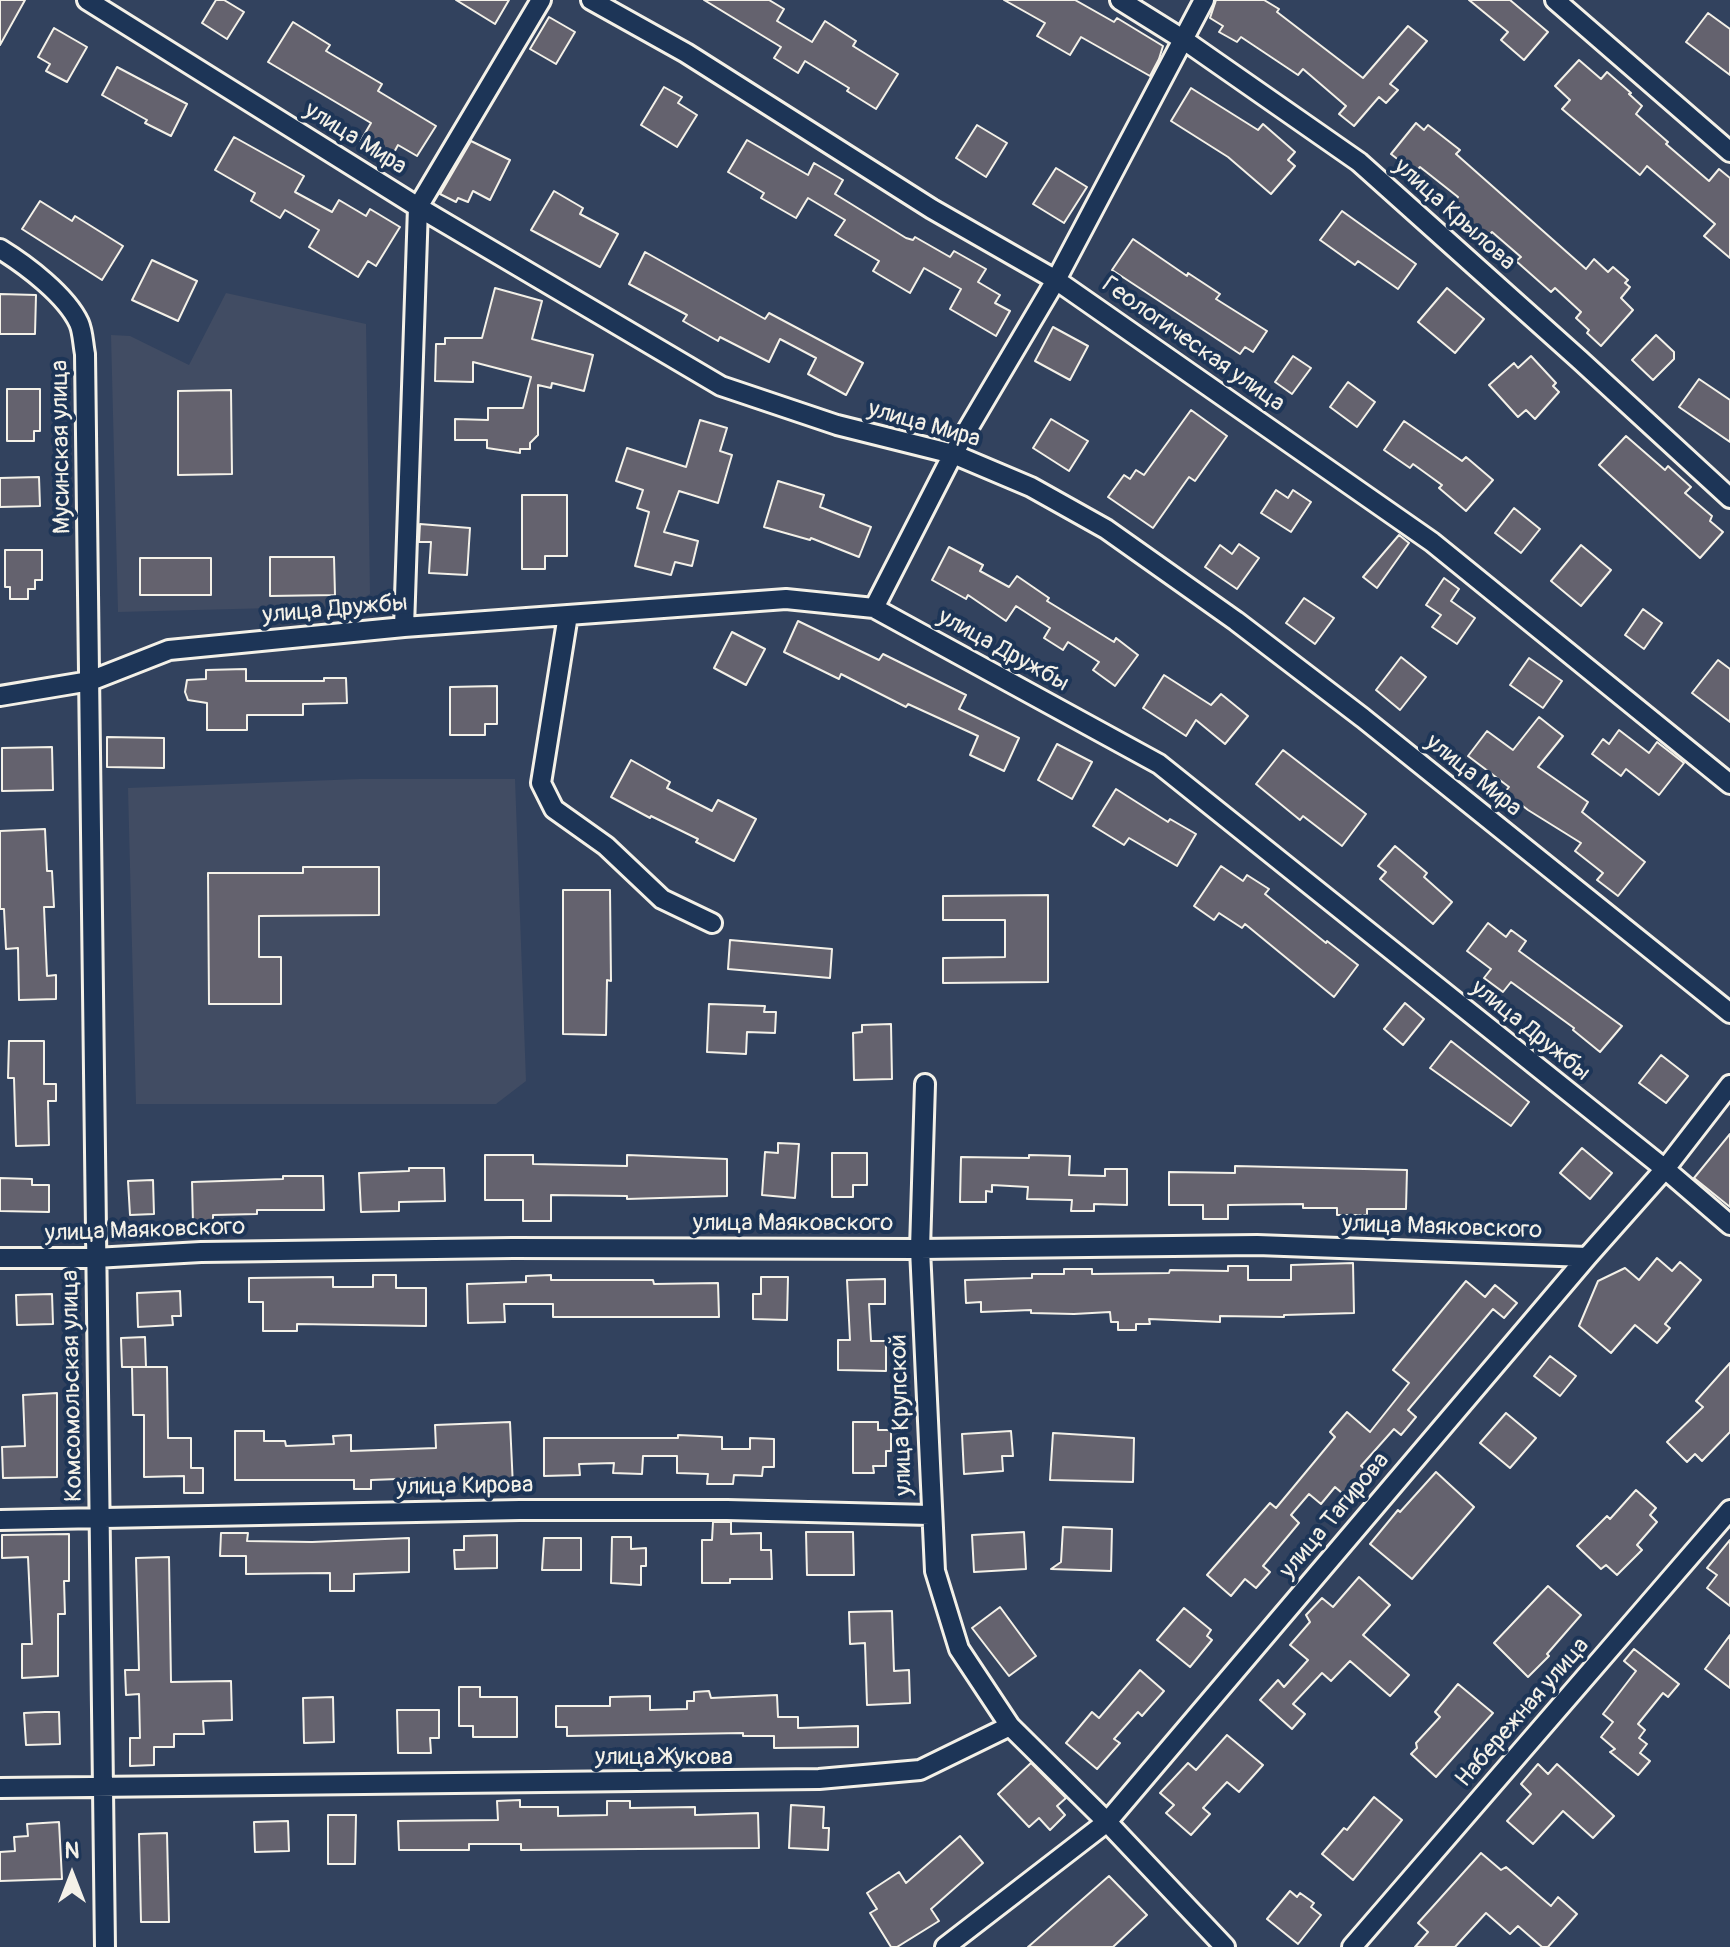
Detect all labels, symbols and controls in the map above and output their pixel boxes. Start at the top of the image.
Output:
street label: улица Мира [298,96,412,182]
street label: улица Крылова [1387,153,1521,277]
street label: Геологическая улица [1096,271,1290,419]
street label: Мусинская улица [46,360,78,534]
street label: улица Мира [865,395,983,455]
street label: улица Дружбы [261,589,409,631]
street label: улица Дружбы [932,603,1074,699]
street label: улица Мира [1419,728,1527,824]
street label: улица Дружбы [1464,974,1596,1088]
street label: улица Маяковского [693,1210,893,1238]
street label: улица Маяковского [1341,1210,1543,1246]
street label: улица Маяковского [44,1213,246,1249]
street label: Комсомольская улица [57,1270,89,1502]
street label: улица Крупской [885,1334,919,1496]
street label: улица Тагирова [1274,1447,1396,1585]
street label: улица Кирова [396,1471,534,1503]
street label: Набережная улица [1450,1632,1596,1794]
street label: улица Жукова [595,1744,733,1772]
north arrow [32,1835,112,1915]
text: N [65,1837,79,1865]

